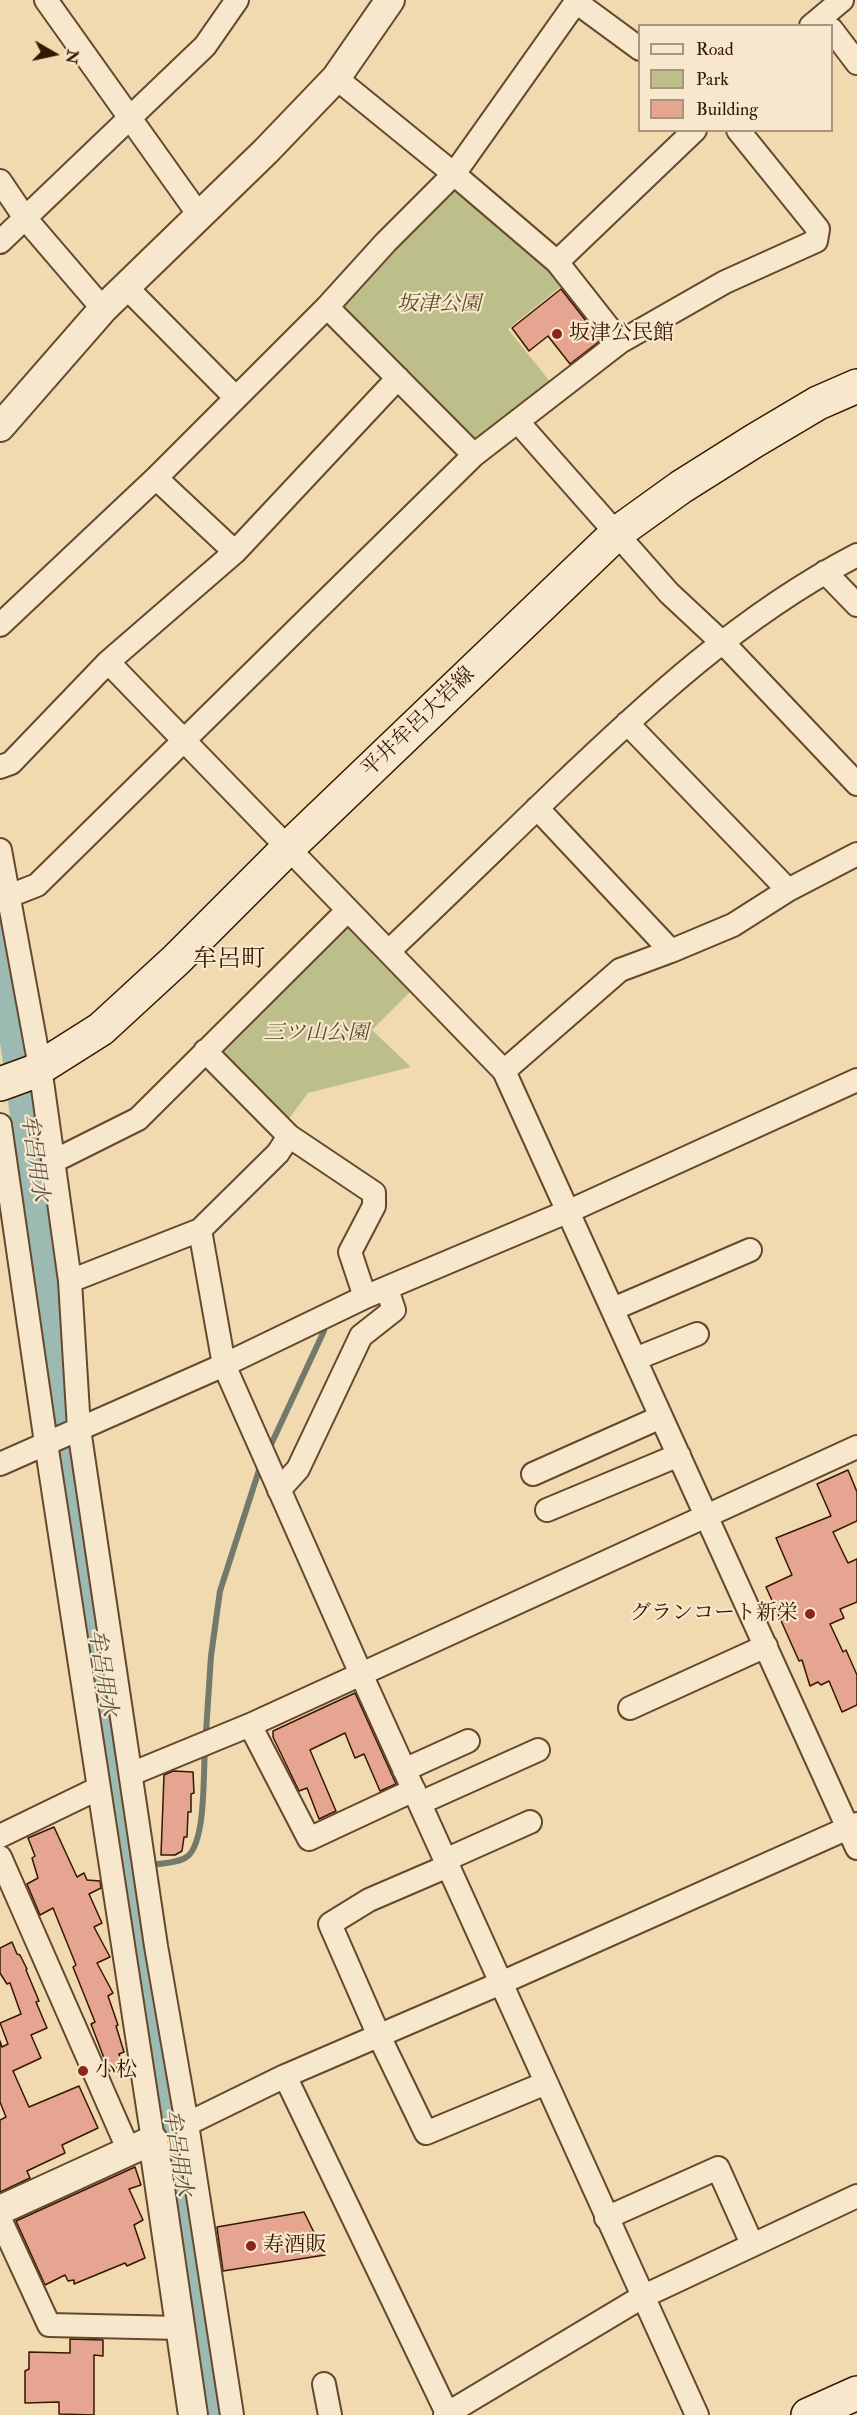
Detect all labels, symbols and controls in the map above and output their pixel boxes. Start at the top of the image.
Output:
north arrow [24,24,84,84]
legend [638,24,833,132]
text: Road [696,38,734,61]
text: N [61,48,83,65]
text: Park [696,68,729,91]
text: Building [696,98,758,121]
park label: 坂津公園 [397,292,481,318]
place label: 坂津公民館 [569,321,674,347]
marker: 坂津公民館 [550,327,564,341]
street label: 平井牟呂大岩線 [357,663,481,783]
district label: 牟呂町 [193,947,265,975]
park label: 三ツ山公園 [264,1021,368,1047]
water label: 牟呂用水 [14,1113,52,1203]
place label: グランコート新栄 [630,1601,798,1627]
marker: グランコート新栄 [803,1607,817,1621]
water label: 牟呂用水 [81,1627,121,1719]
place label: 小松 [95,2058,137,2084]
marker: 小松 [76,2064,90,2078]
water label: 牟呂用水 [156,2107,196,2199]
place label: 寿酒販 [263,2233,326,2259]
marker: 寿酒販 [244,2239,258,2253]

